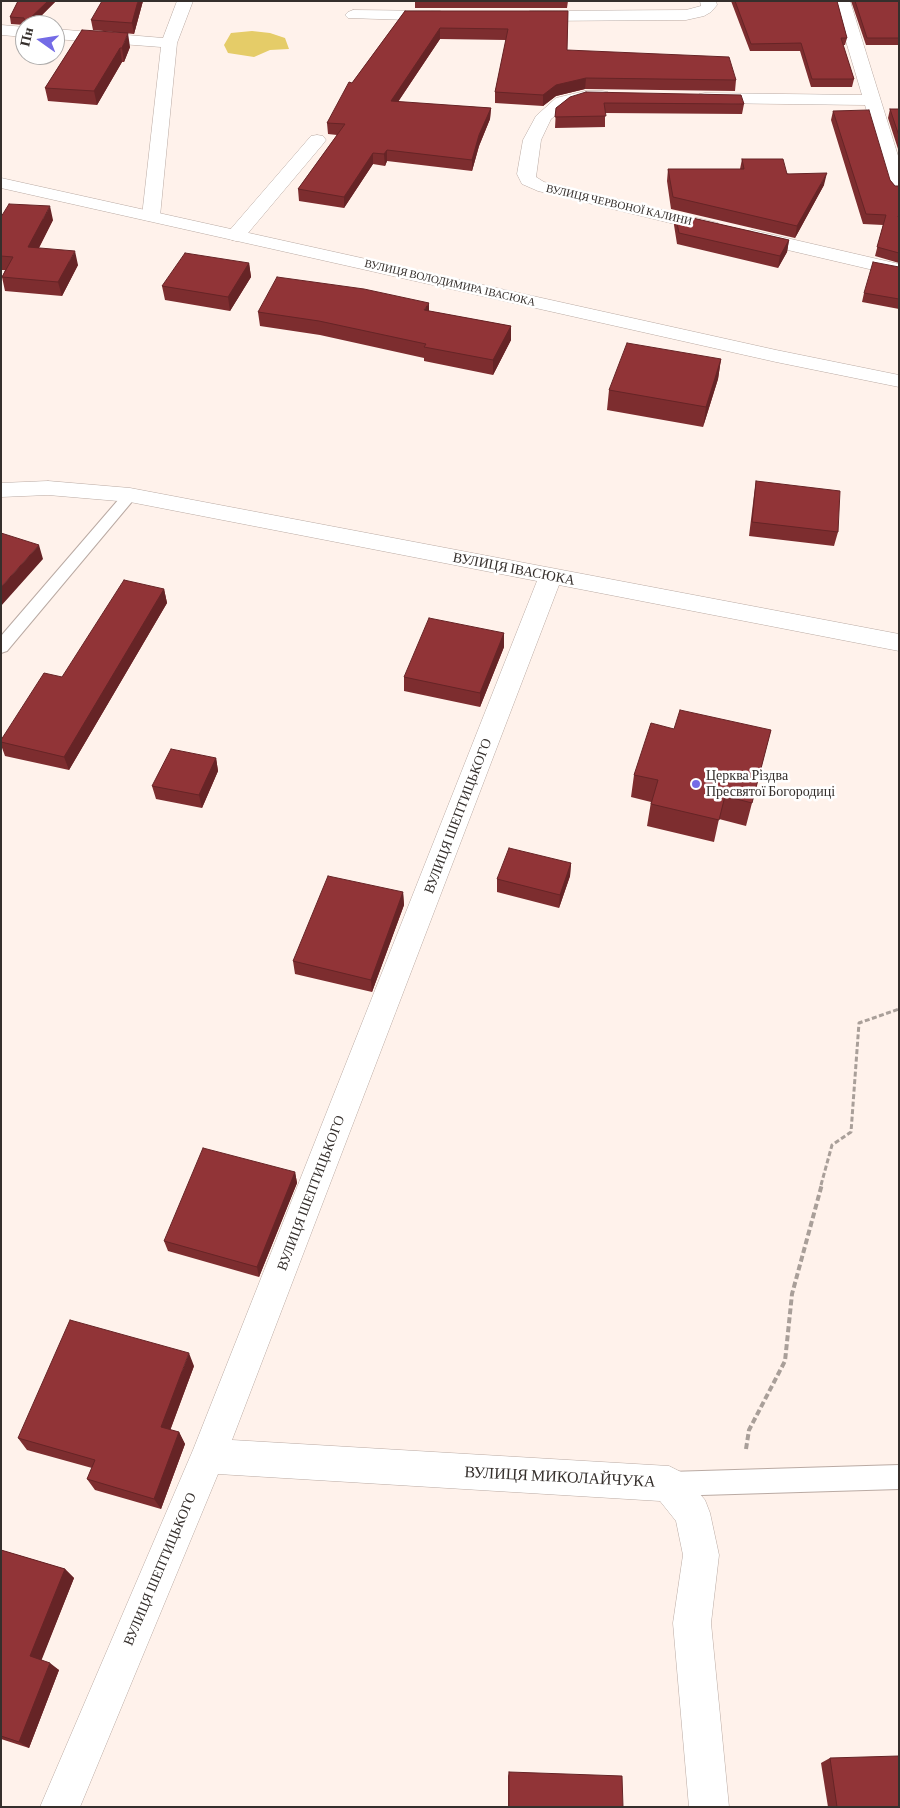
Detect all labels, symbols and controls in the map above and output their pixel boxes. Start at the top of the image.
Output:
north arrow [15,15,65,65]
text: Пн [16,26,36,48]
street label: ВУЛИЦЯ ЧЕРВОНОЇ КАЛИНИ [545,182,693,228]
street label: ВУЛИЦЯ ВОЛОДИМИРА ІВАСЮКА [363,257,537,309]
street label: ВУЛИЦЯ ІВАСЮКА [452,549,576,589]
street label: ВУЛИЦЯ ШЕПТИЦЬКОГО [421,736,495,896]
place label: Церква Різдва Пресвятої Богородиці [706,768,835,800]
marker: Церква Різдва Пресвятої Богородиці [690,778,702,790]
street label: ВУЛИЦЯ ШЕПТИЦЬКОГО [274,1113,348,1273]
street label: ВУЛИЦЯ МИКОЛАЙЧУКА [464,1462,656,1492]
street label: ВУЛИЦЯ ШЕПТИЦЬКОГО [120,1490,200,1648]

